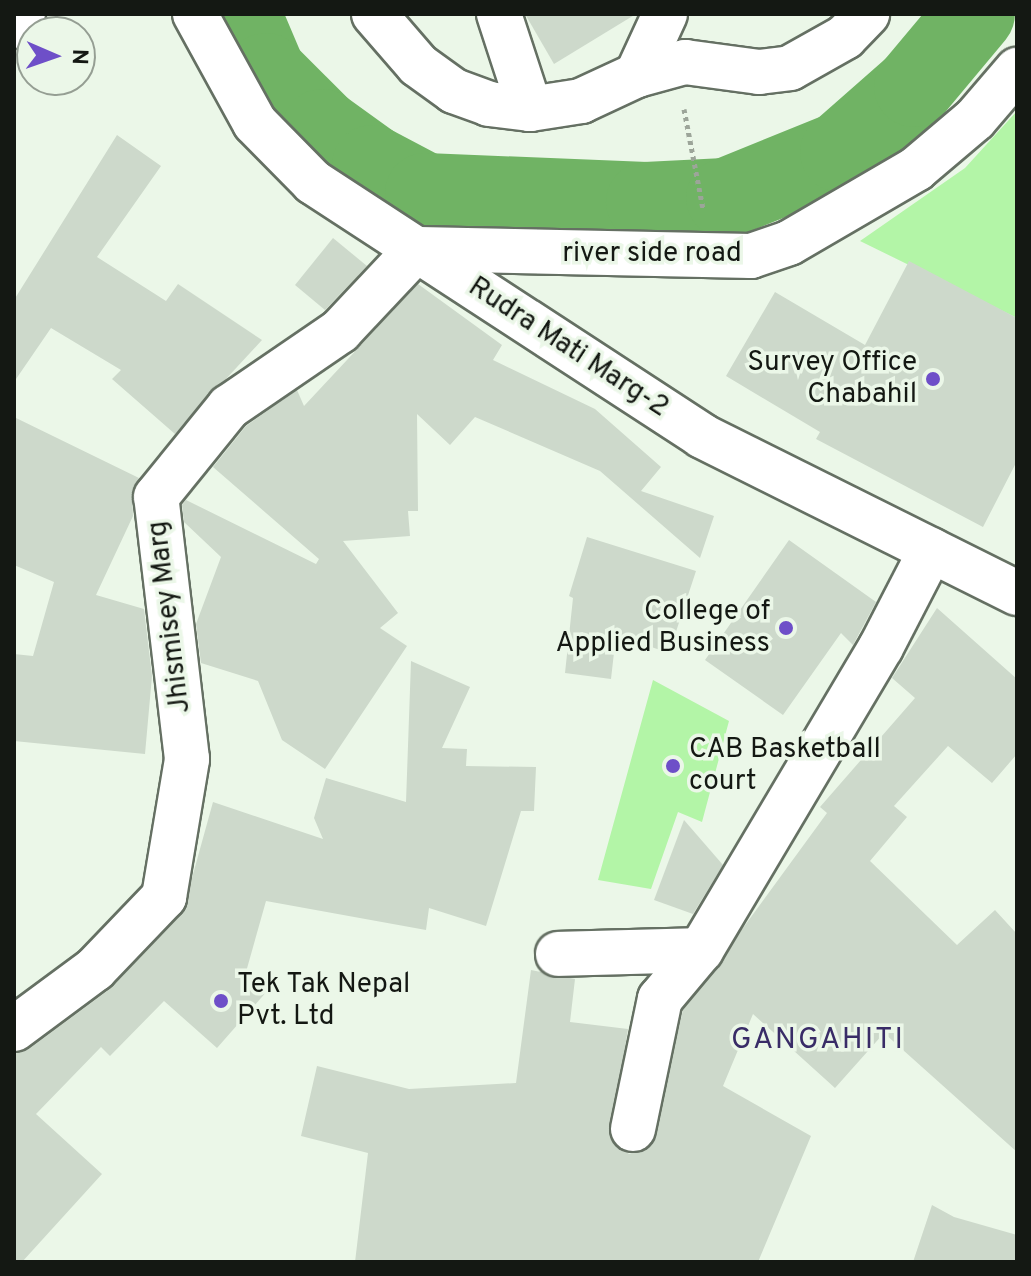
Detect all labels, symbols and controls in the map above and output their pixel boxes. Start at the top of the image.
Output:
north arrow [16,16,96,96]
text: N [65,48,92,65]
street label: river side road [562,237,742,271]
street label: Rudra Mati Marg-2 [462,271,674,425]
place label: Survey Office Chabahil [747,346,917,412]
marker: Survey Office Chabahil [924,370,942,388]
street label: Jhismisey Marg [142,519,198,715]
place label: College of Applied Business [556,595,770,661]
marker: College of Applied Business [777,619,795,637]
place label: CAB Basketball court [689,733,881,799]
marker: CAB Basketball court [664,757,682,775]
place label: Tek Tak Nepal Pvt. Ltd [237,968,411,1034]
marker: Tek Tak Nepal Pvt. Ltd [212,992,230,1010]
district label: GANGAHITI [731,1023,905,1059]

